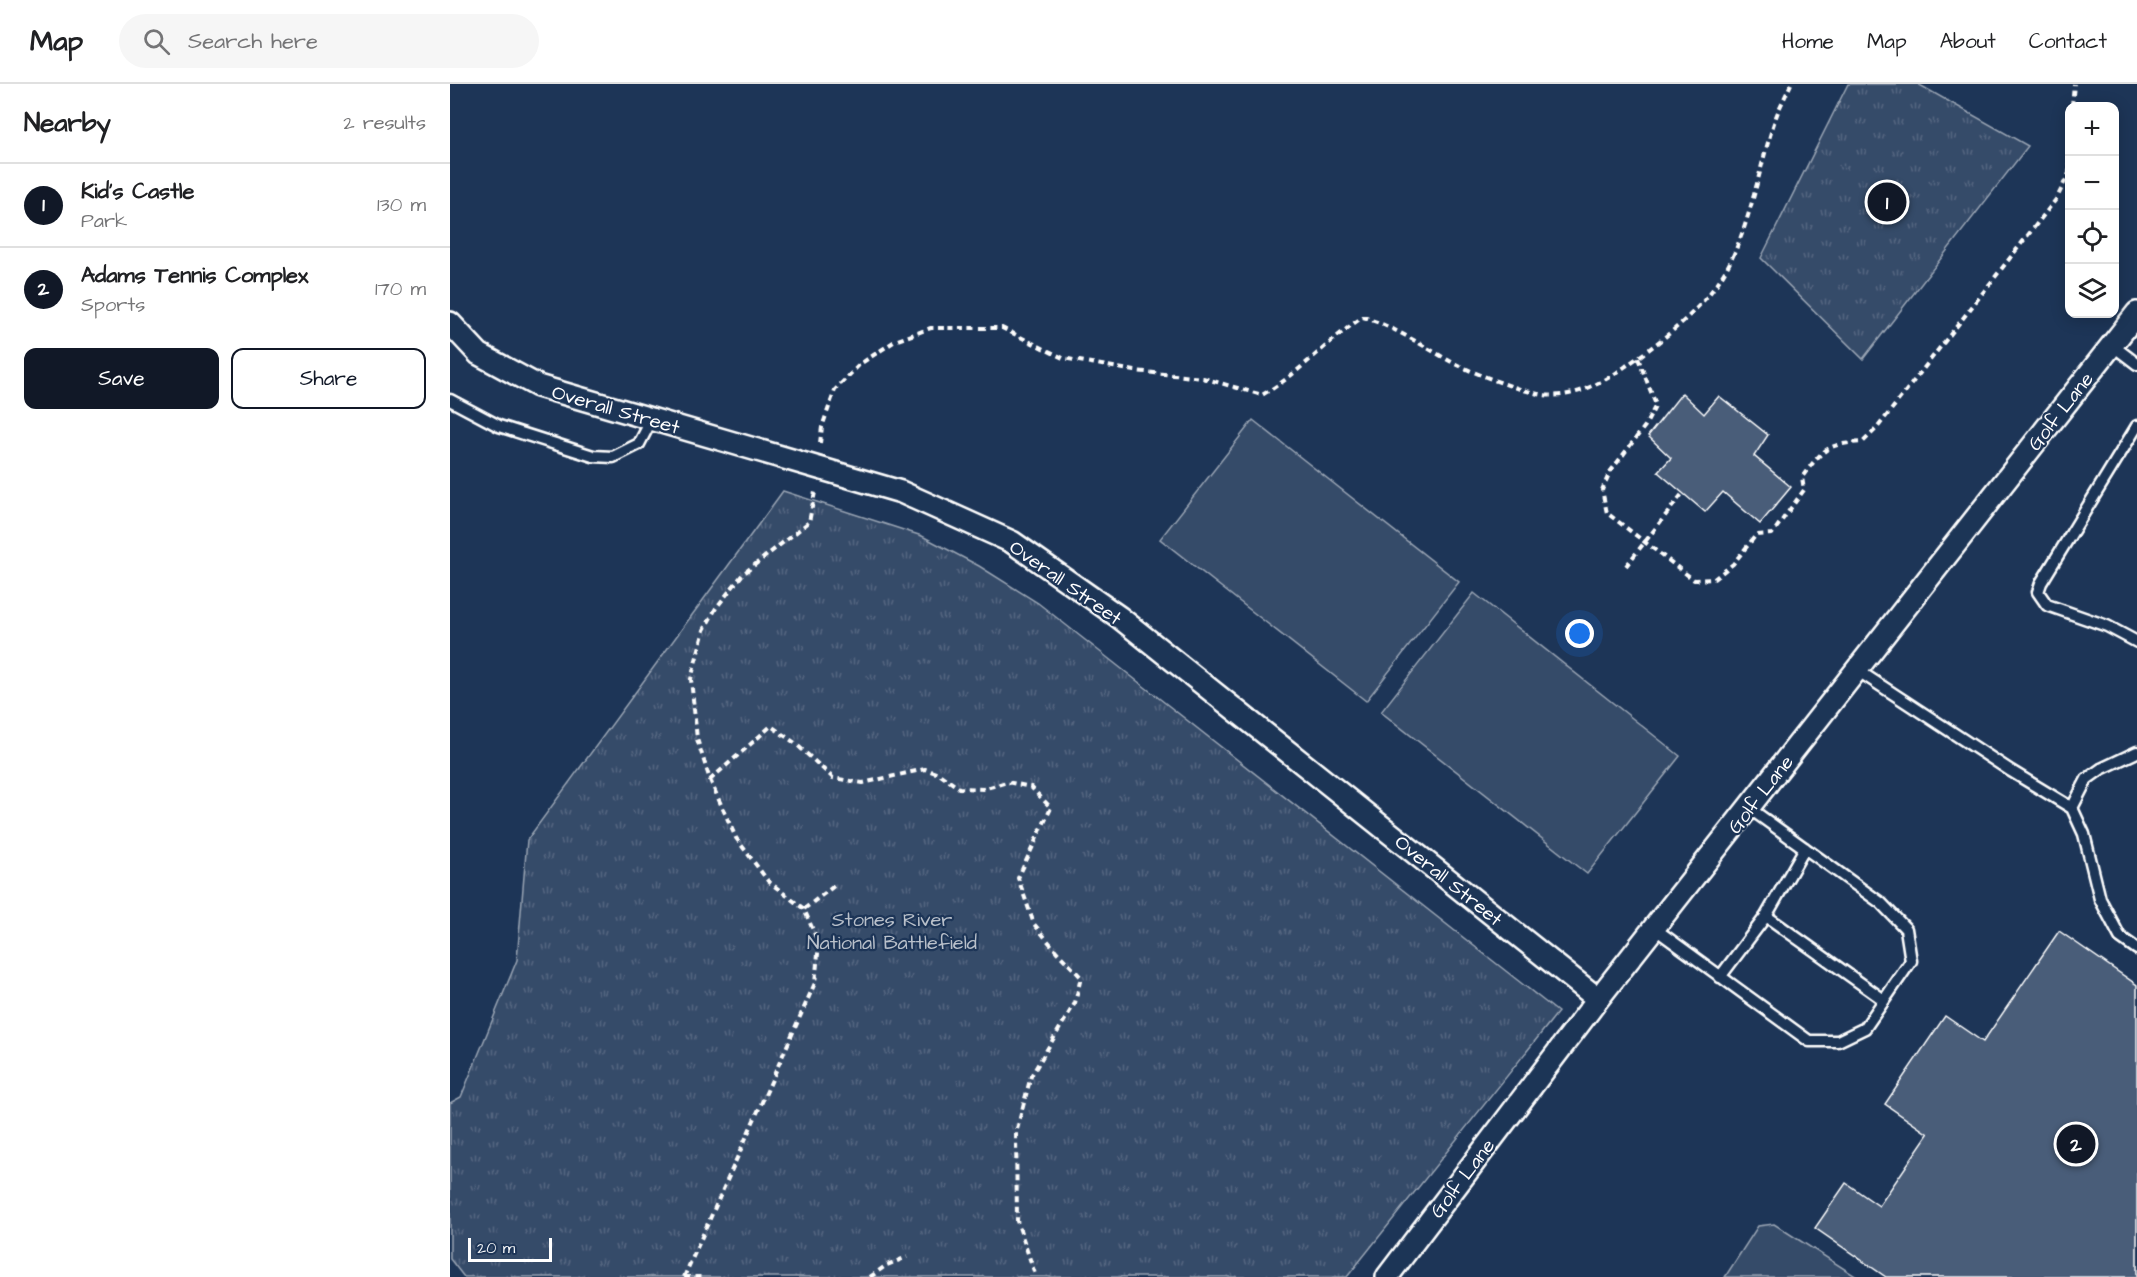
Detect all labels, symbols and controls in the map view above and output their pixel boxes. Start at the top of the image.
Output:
search box [119,14,539,68]
text: Map [30,22,83,61]
icon: search [140,25,173,58]
text: Search here [188,26,318,57]
text: Home [1782,27,1834,56]
text: Map [1867,27,1907,56]
text: About [1940,27,1996,56]
text: Contact [2029,27,2107,56]
map controls [2065,102,2119,318]
button: + [2065,102,2119,156]
text: Nearby [24,105,111,141]
text: 2 results [343,109,426,137]
button: − [2065,156,2119,210]
text: Kid's Castle [81,176,194,207]
pin: 1 [1868,180,1906,224]
text: 1 [42,191,45,219]
text: 130 m [377,191,426,219]
text: Park [81,207,127,235]
button: locate [2065,210,2119,264]
text: Adams Tennis Complex [81,260,308,291]
button: layers [2065,264,2119,318]
text: 2 [38,275,49,303]
text: 170 m [375,275,426,303]
text: Sports [81,291,145,319]
button: Save [24,348,219,409]
button: Share [231,348,426,409]
street label: Golf Lane [2021,366,2101,457]
street label: Overall Street [549,378,683,442]
street label: Overall Street [1003,534,1127,632]
your location [1565,619,1594,648]
street label: Golf Lane [1721,749,1801,840]
street label: Overall Street [1388,828,1508,933]
park label: Stones River National Battlefield [807,906,977,957]
pin: 2 [2056,1122,2096,1166]
street label: Golf Lane [1424,1133,1502,1224]
scale bar [468,1235,552,1262]
text: 20 m [477,1237,515,1259]

